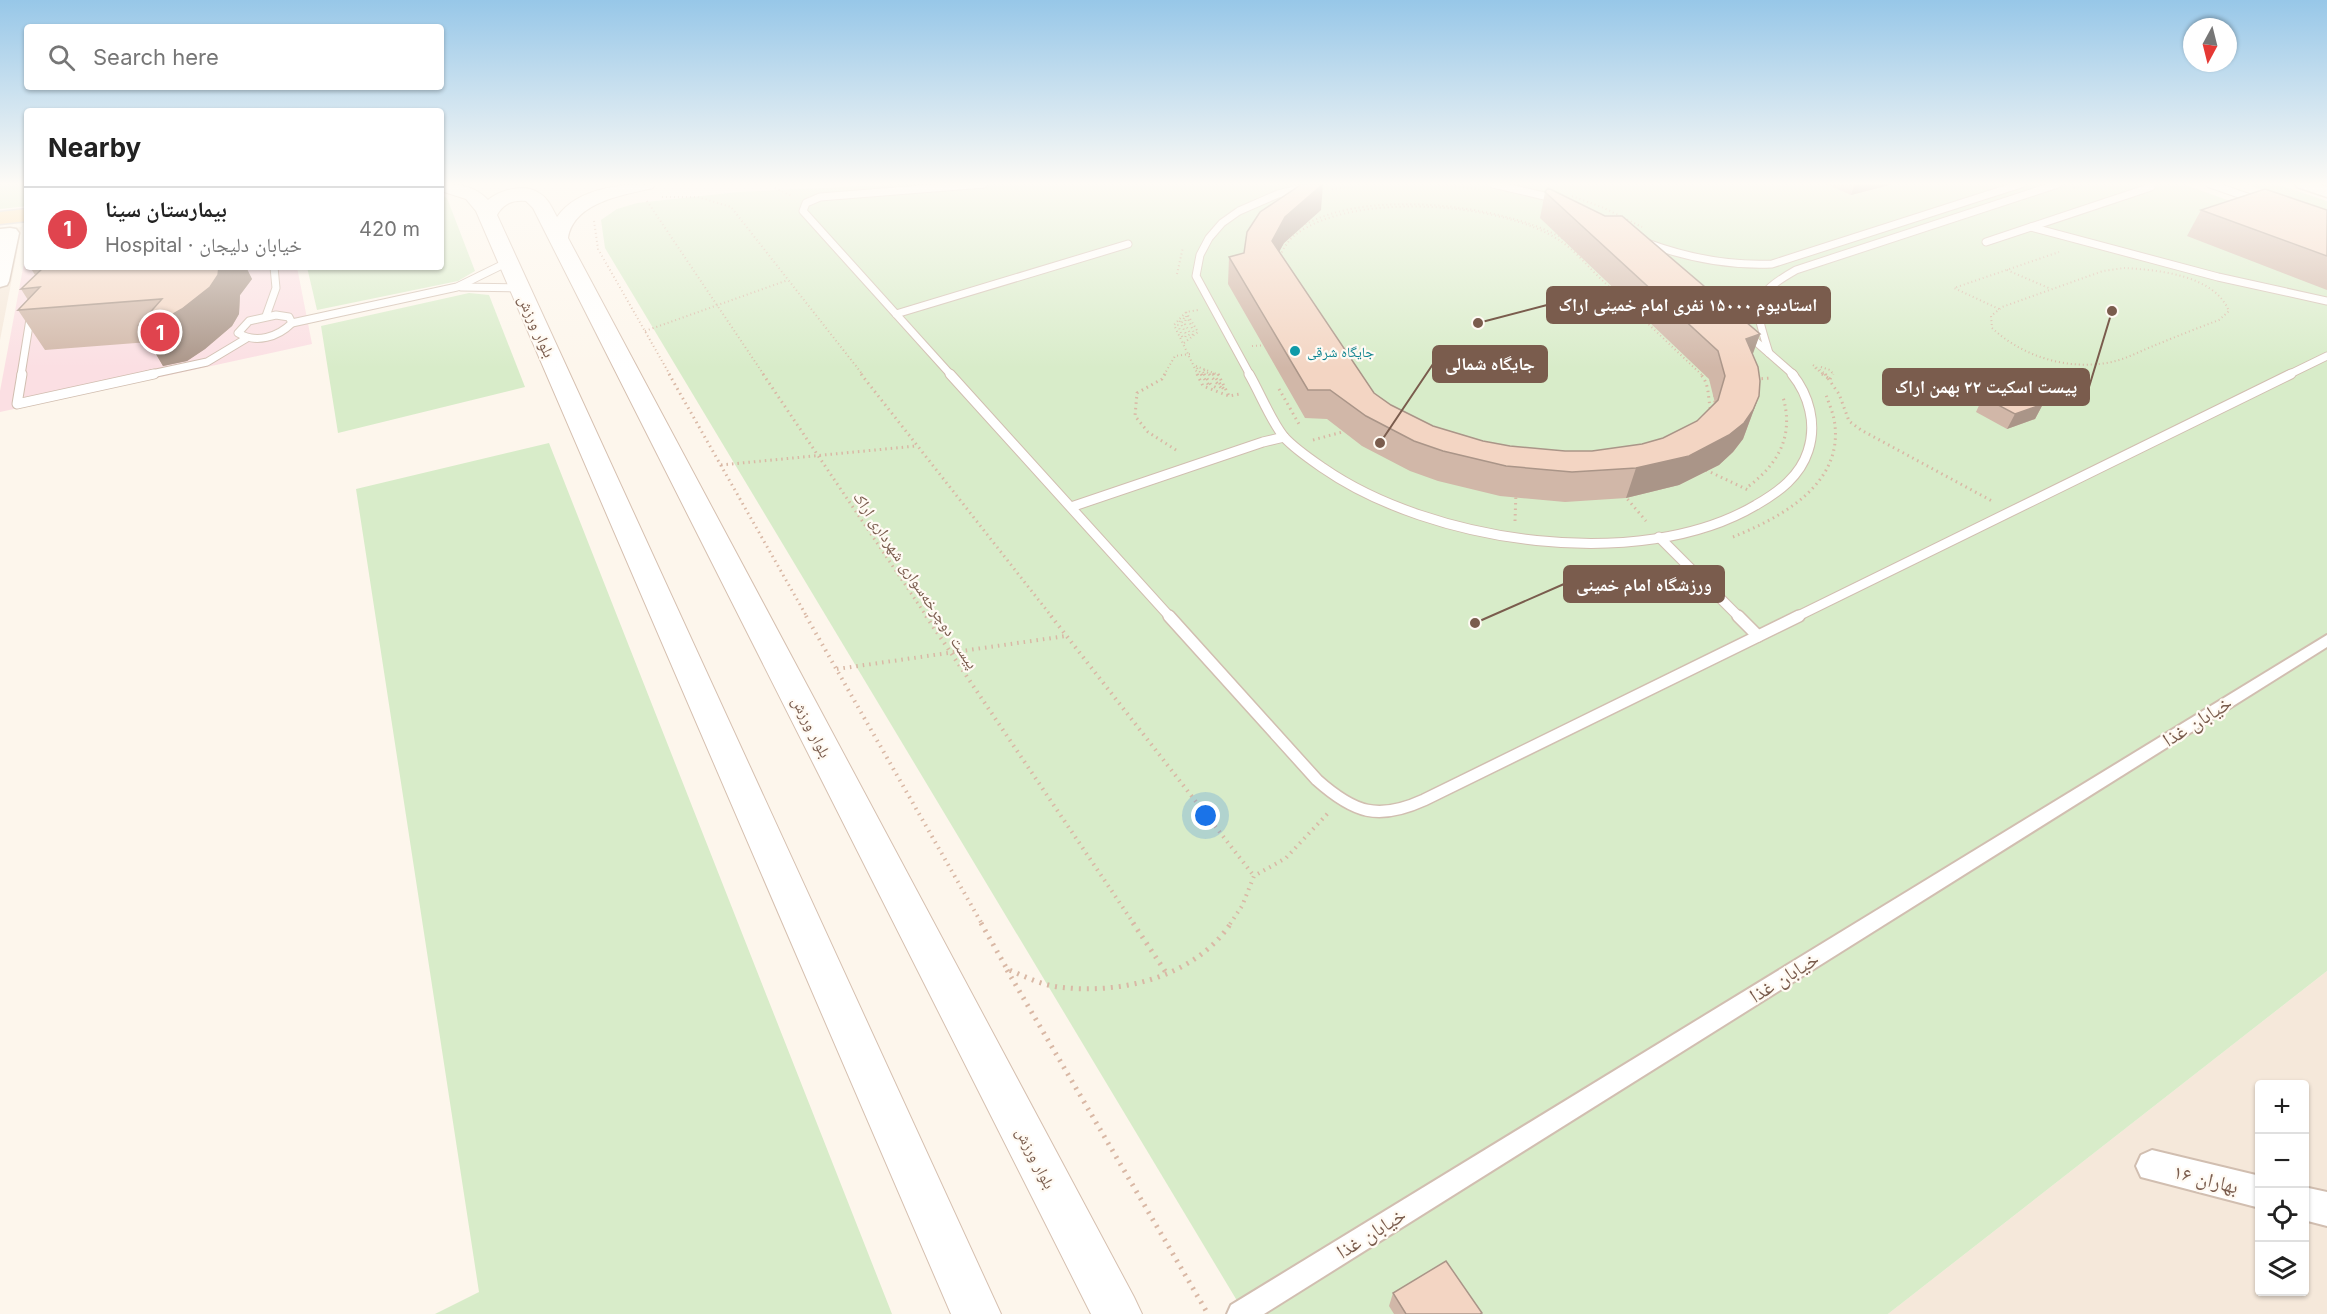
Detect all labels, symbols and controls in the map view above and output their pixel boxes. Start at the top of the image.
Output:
north arrow [2183,18,2237,72]
search box [24,24,444,90]
icon: search [45,41,78,74]
text: Search here [93,44,219,70]
text: Nearby [48,132,141,163]
text: بیمارستان سینا [105,196,227,222]
text: 1 [63,217,72,241]
text: 420 m [359,217,420,241]
text: Hospital · خیابان دلیجان [105,233,302,257]
callout: استادیوم ۱۵۰۰۰ نفری امام خمینی اراک [1547,287,1830,323]
street label: بلوار ورزش [513,292,560,361]
text: استادیوم ۱۵۰۰۰ نفری امام خمینی اراک [1559,294,1817,317]
pin: 1 [140,310,180,354]
place label: جایگاه شرقی [1307,343,1374,361]
marker: جایگاه شرقی [1288,344,1302,358]
callout: جایگاه شمالی [1433,346,1547,382]
text: جایگاه شمالی [1445,353,1535,375]
callout: پیست اسکیت ۲۲ بهمن اراک [1883,369,2089,405]
text: پیست اسکیت ۲۲ بهمن اراک [1895,376,2077,398]
street label: پیست دوچرخه‌سواری شهرداری اراک [848,488,983,673]
callout: ورزشگاه امام خمینی [1564,566,1724,602]
text: ورزشگاه امام خمینی [1576,574,1712,597]
street label: خیابان غذا [2158,690,2236,752]
street label: بلوار ورزش [787,693,836,762]
your location [1191,801,1220,830]
street label: خیابان غذا [1745,946,1823,1008]
map controls [2255,1080,2309,1296]
button: + [2255,1080,2309,1134]
street label: بلوار ورزش [1011,1124,1060,1193]
button: − [2255,1134,2309,1188]
street label: بهاران ۱۶ [2171,1159,2241,1199]
button: locate [2255,1188,2309,1242]
street label: خیابان غذا [1332,1202,1410,1264]
button: layers [2255,1242,2309,1296]

